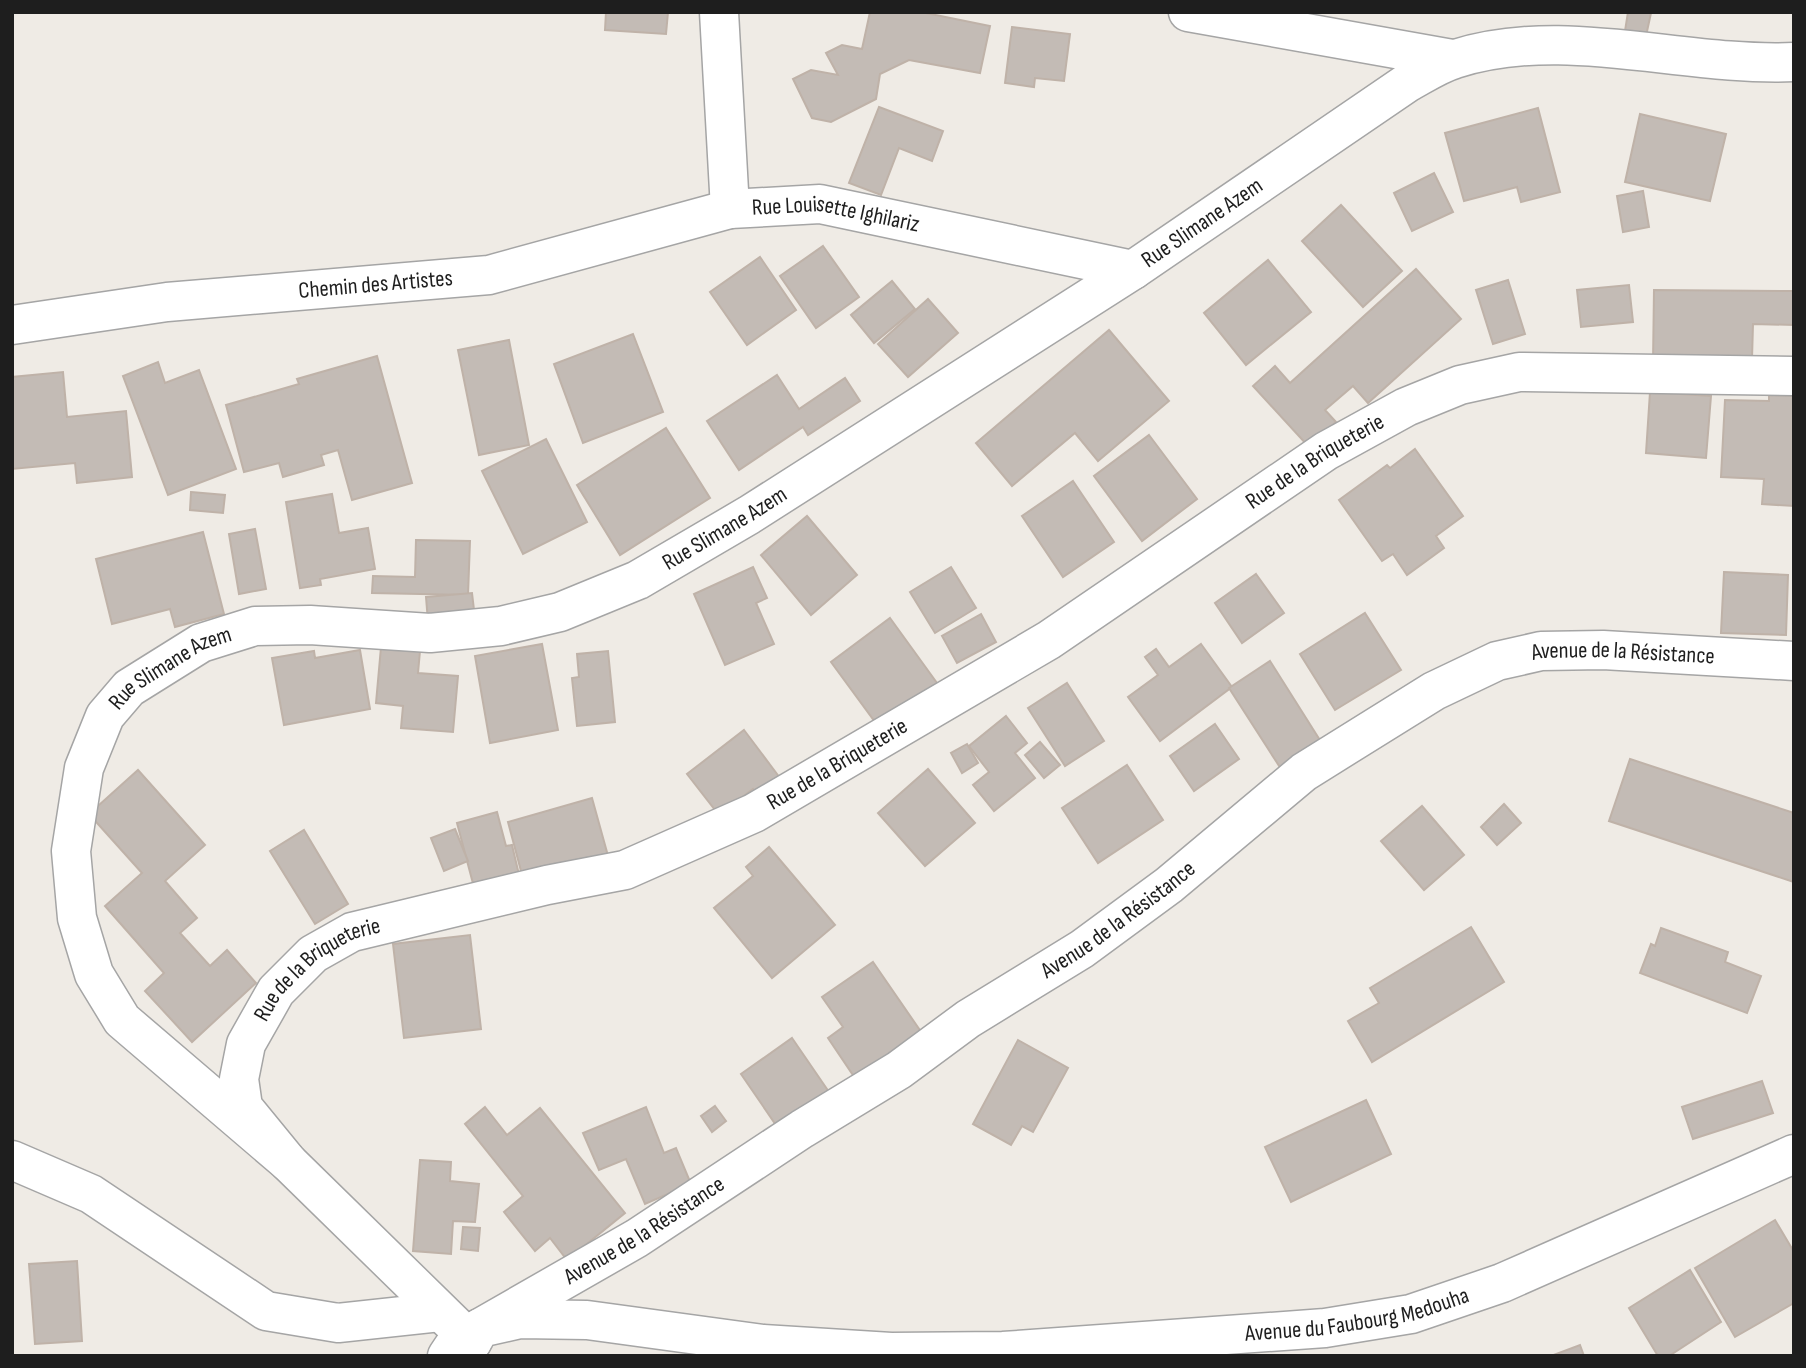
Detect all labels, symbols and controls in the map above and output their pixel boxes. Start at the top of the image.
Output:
street label: Rue Slimane Azem [1136,172,1268,274]
street label: Rue Louisette Ighilariz [751,190,922,239]
street label: Chemin des Artistes [297,264,454,305]
street label: Rue de la Briqueterie [1240,408,1389,516]
street label: Rue Slimane Azem [657,480,792,577]
street label: Rue Slimane Azem [103,620,235,716]
street label: Avenue de la Résistance [1527,636,1715,670]
street label: Rue de la Briqueterie [762,712,913,816]
street label: Avenue de la Résistance [1035,855,1201,985]
street label: Rue de la Briqueterie [248,912,383,1026]
street label: Avenue de la Résistance [558,1170,730,1291]
street label: Avenue du Faubourg Medouha [1243,1281,1473,1348]

